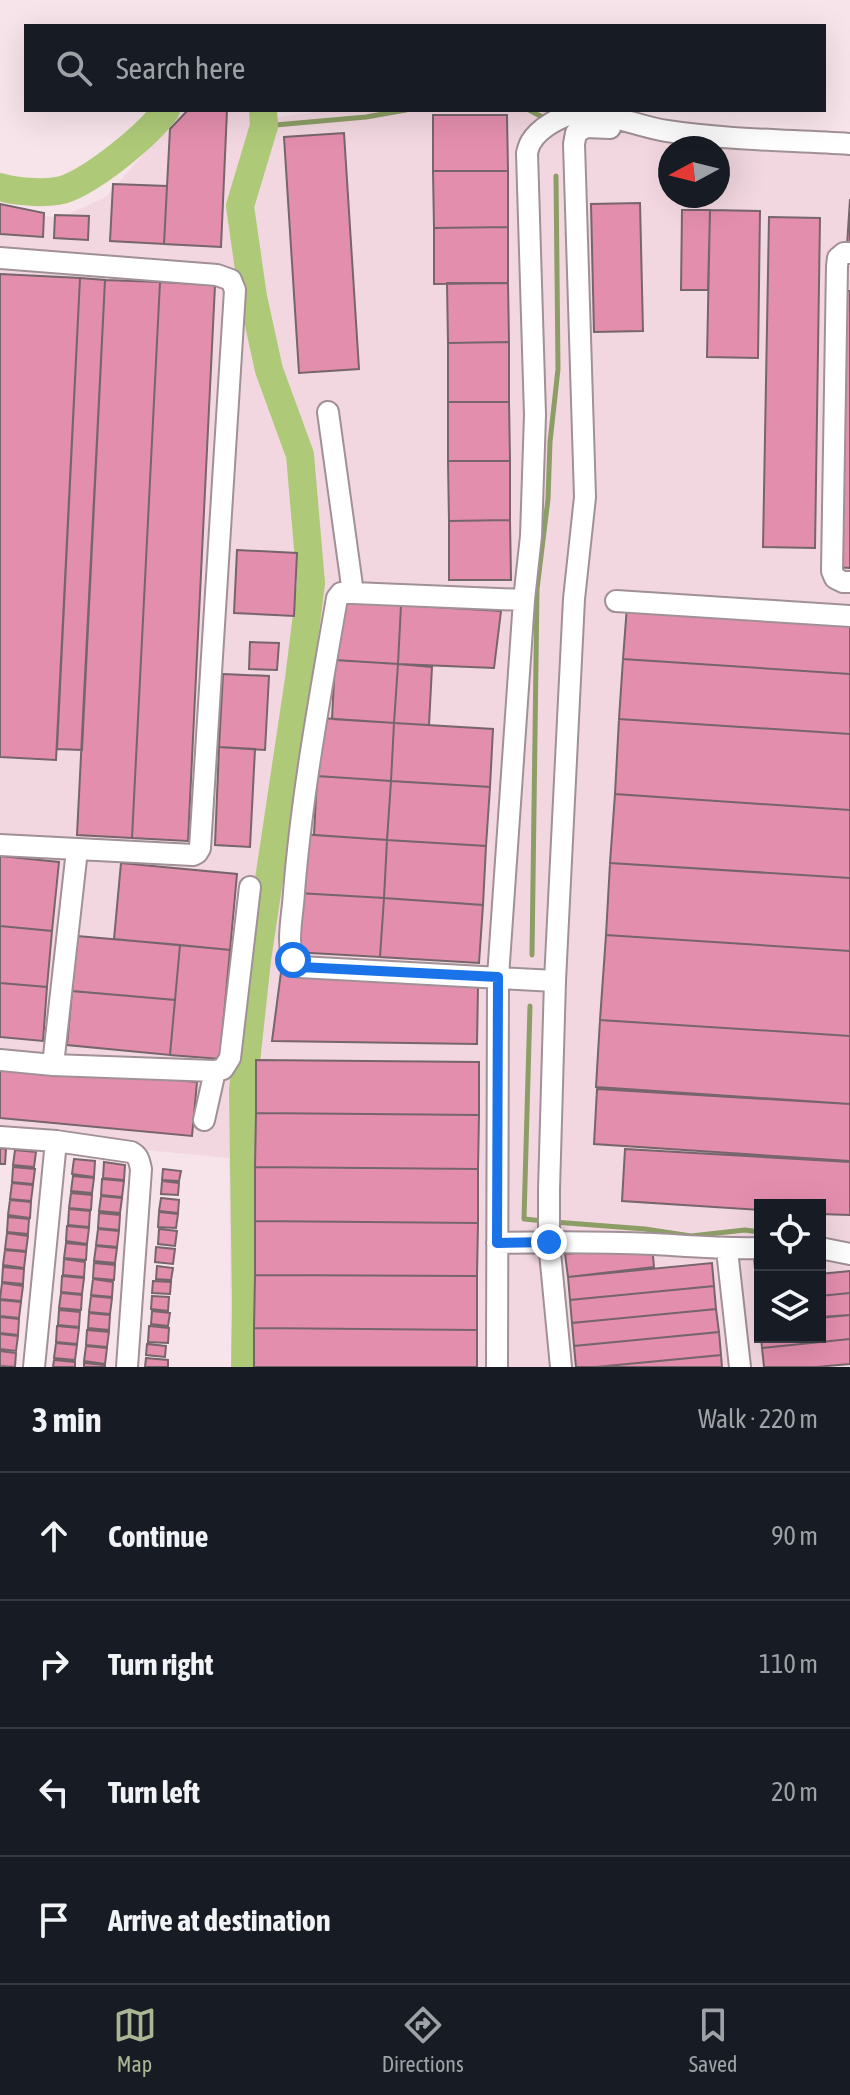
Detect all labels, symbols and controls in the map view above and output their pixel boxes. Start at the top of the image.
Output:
search box [24,24,826,112]
icon: search [52,46,96,90]
text: Search here [116,51,245,85]
north arrow [658,136,730,208]
route start [275,942,311,978]
map controls [754,1199,826,1343]
button: locate [754,1199,826,1271]
route end [531,1224,567,1260]
button: layers [754,1271,826,1343]
text: 3 min [32,1400,101,1439]
text: Walk · 220 m [698,1404,818,1434]
icon: ahead [32,1514,76,1558]
text: Continue [108,1519,208,1553]
text: 90 m [771,1521,818,1551]
icon: right [32,1642,76,1686]
text: Turn right [108,1647,214,1681]
text: 110 m [759,1649,818,1679]
icon: left [32,1770,76,1814]
text: Turn left [108,1775,200,1809]
text: 20 m [771,1777,818,1807]
icon: arrive [32,1898,76,1942]
text: Arrive at destination [108,1903,330,1937]
tab: Map [113,2003,157,2077]
tab: Directions [382,2003,464,2077]
tab: Saved [689,2003,737,2077]

